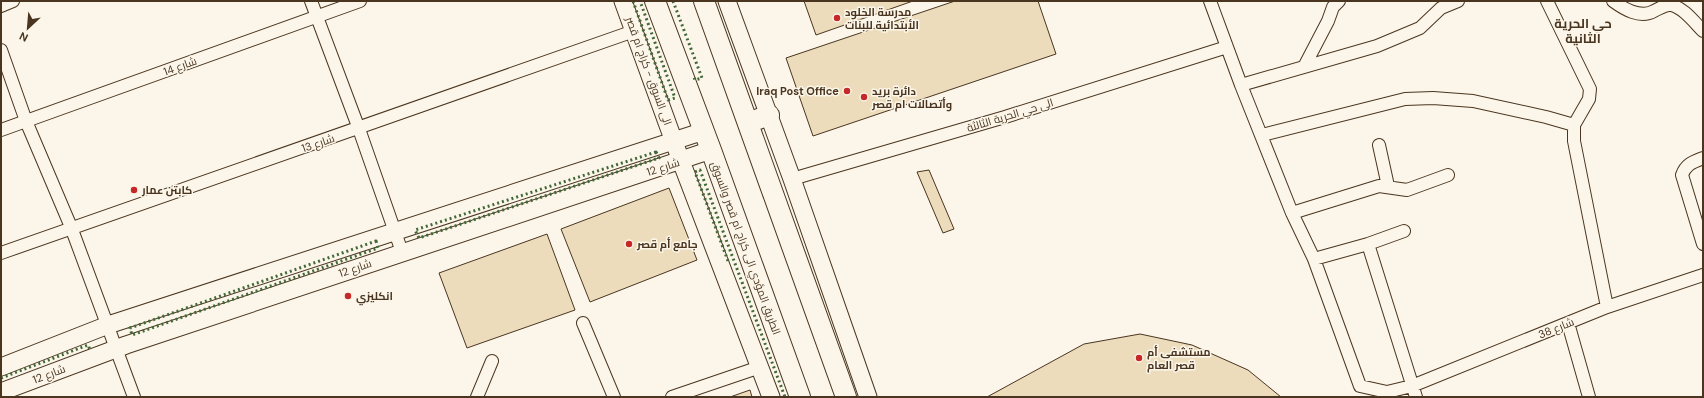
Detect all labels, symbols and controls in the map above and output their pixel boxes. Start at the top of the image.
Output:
place label: مدرسة الخلود الأبتدائية للبنات [845,5,919,32]
north arrow [8,8,48,48]
marker: مدرسة الخلود الأبتدائية للبنات [832,13,842,23]
street label: الى السوق - كراج ام قصر [622,14,675,127]
district label: حي الحرية الثانية [1554,15,1612,47]
text: N [17,29,30,45]
street label: شارع 14 [161,54,199,79]
place label: Iraq Post Office [756,84,839,98]
place label: دائرة بريد وأتصالات ام قصر [871,84,952,112]
marker: Iraq Post Office [842,86,852,96]
marker: دائرة بريد وأتصالات ام قصر [859,92,869,102]
street label: الى حي الحرية الثالثة [965,95,1056,137]
street label: شارع 13 [300,131,337,156]
street label: شارع 12 [645,155,682,180]
street label: الطريق المؤدي الى كراج ام قصر والسوق [706,159,784,337]
place label: كابتن عمار [141,183,192,197]
marker: كابتن عمار [129,185,139,195]
place label: جامع أم قصر [636,237,698,252]
marker: جامع أم قصر [624,239,634,249]
street label: شارع 12 [337,256,374,281]
place label: انكليزي [356,289,393,306]
marker: انكليزي [343,291,353,301]
street label: شارع 38 [1536,314,1576,342]
place label: مستشفى أم قصر العام [1147,345,1211,373]
marker: مستشفى أم قصر العام [1134,353,1144,363]
street label: شارع 12 [31,361,68,388]

